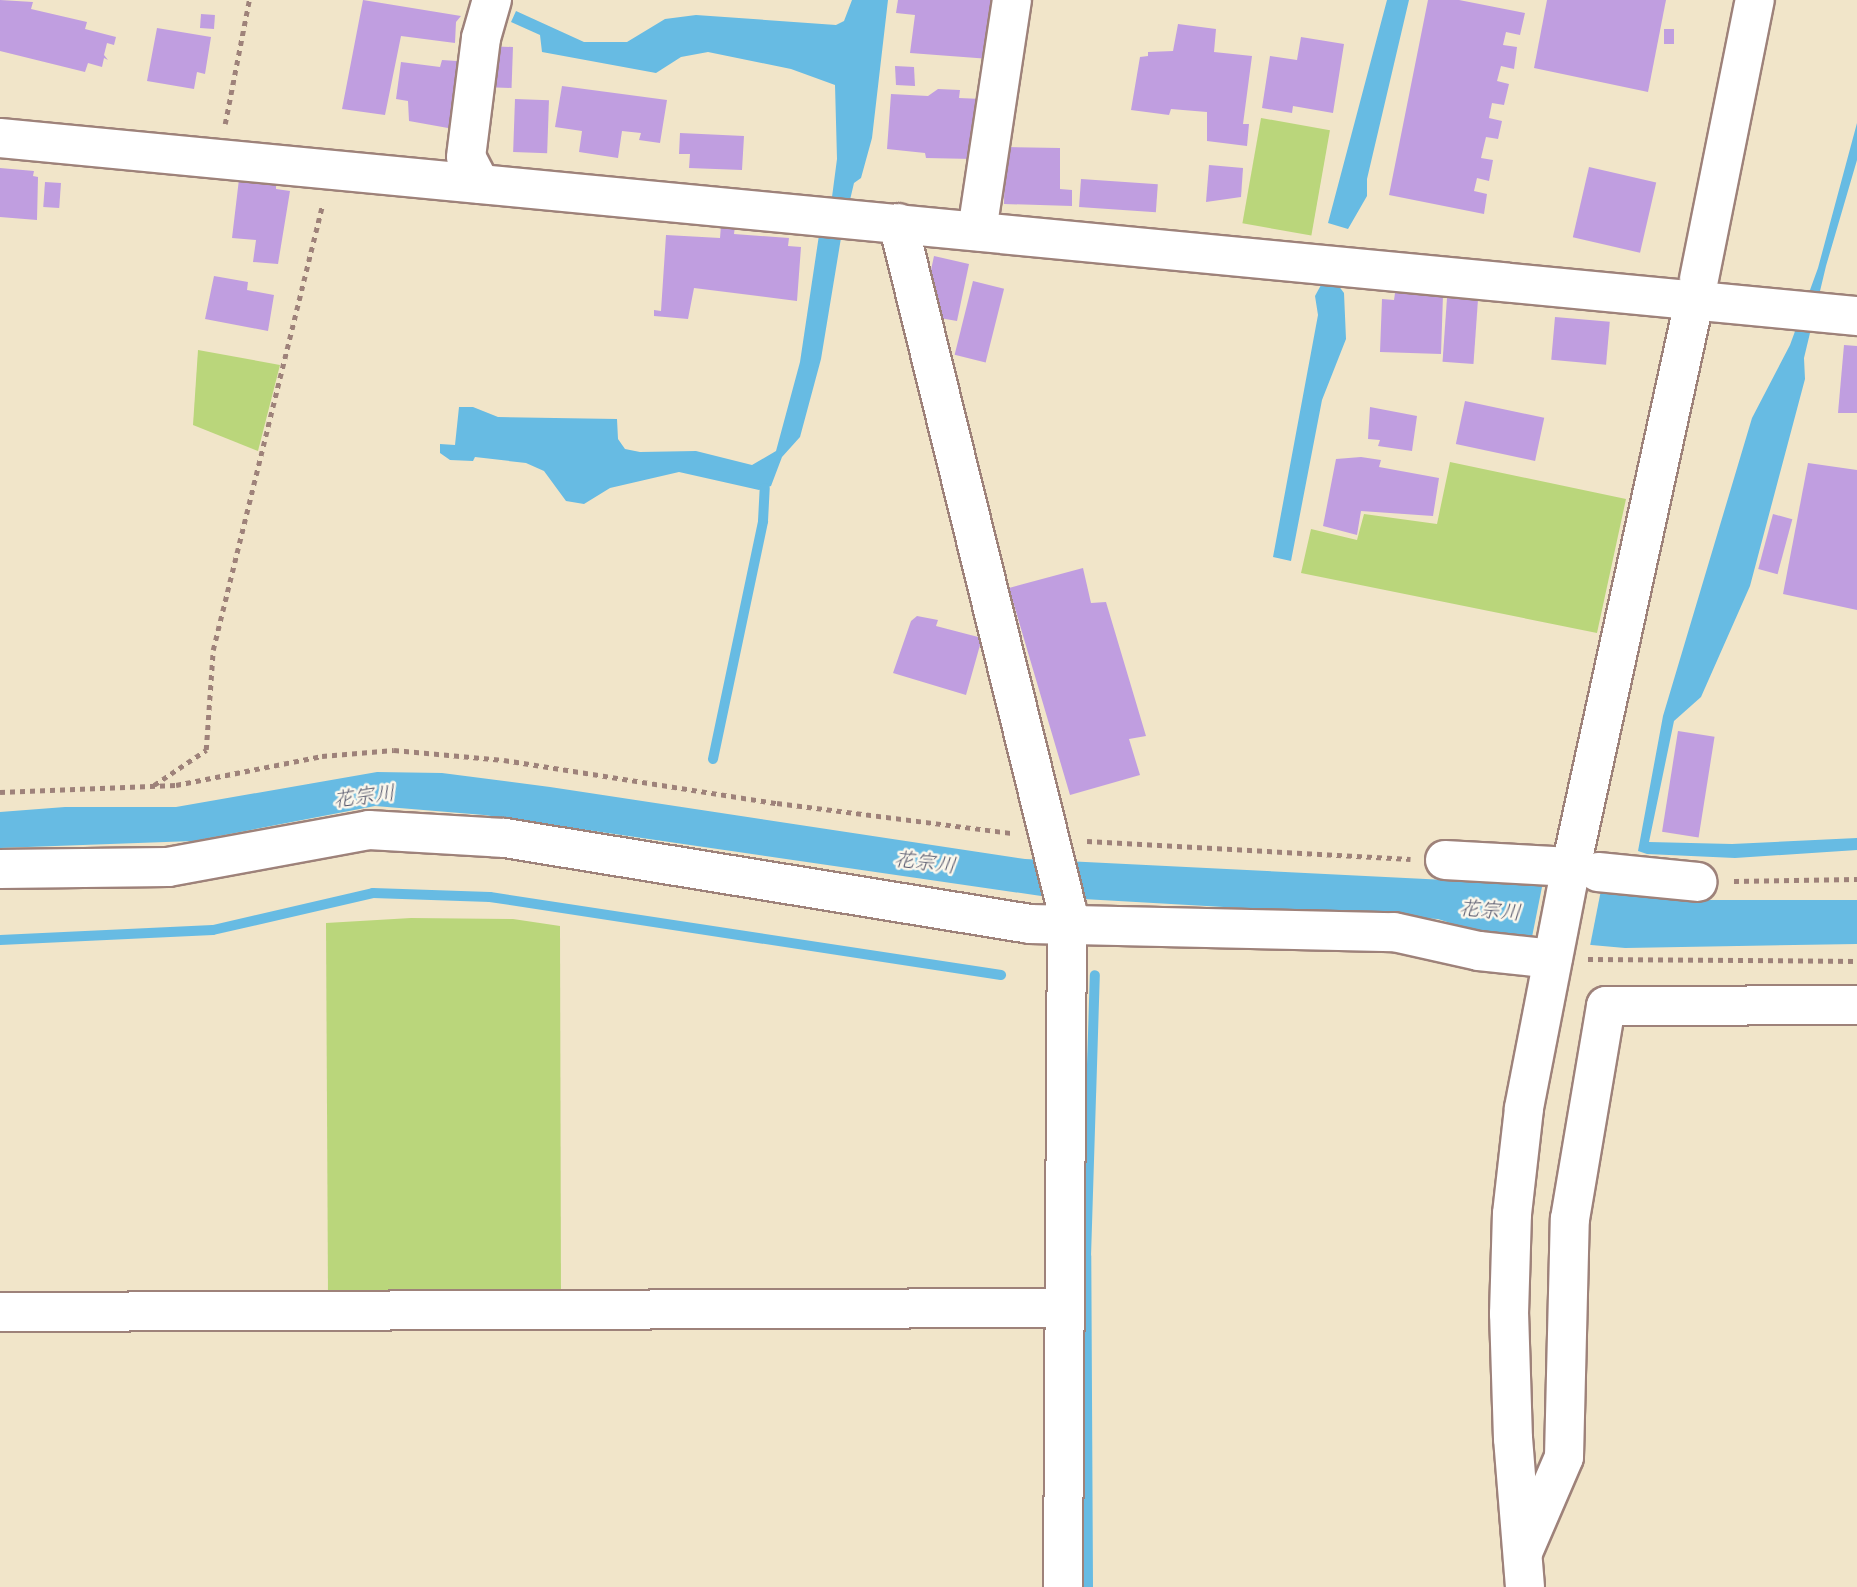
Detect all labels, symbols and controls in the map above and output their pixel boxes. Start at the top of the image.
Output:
water label: 花宗川 [331,780,397,812]
water label: 花宗川 [892,846,958,878]
water label: 花宗川 [1458,895,1522,925]

